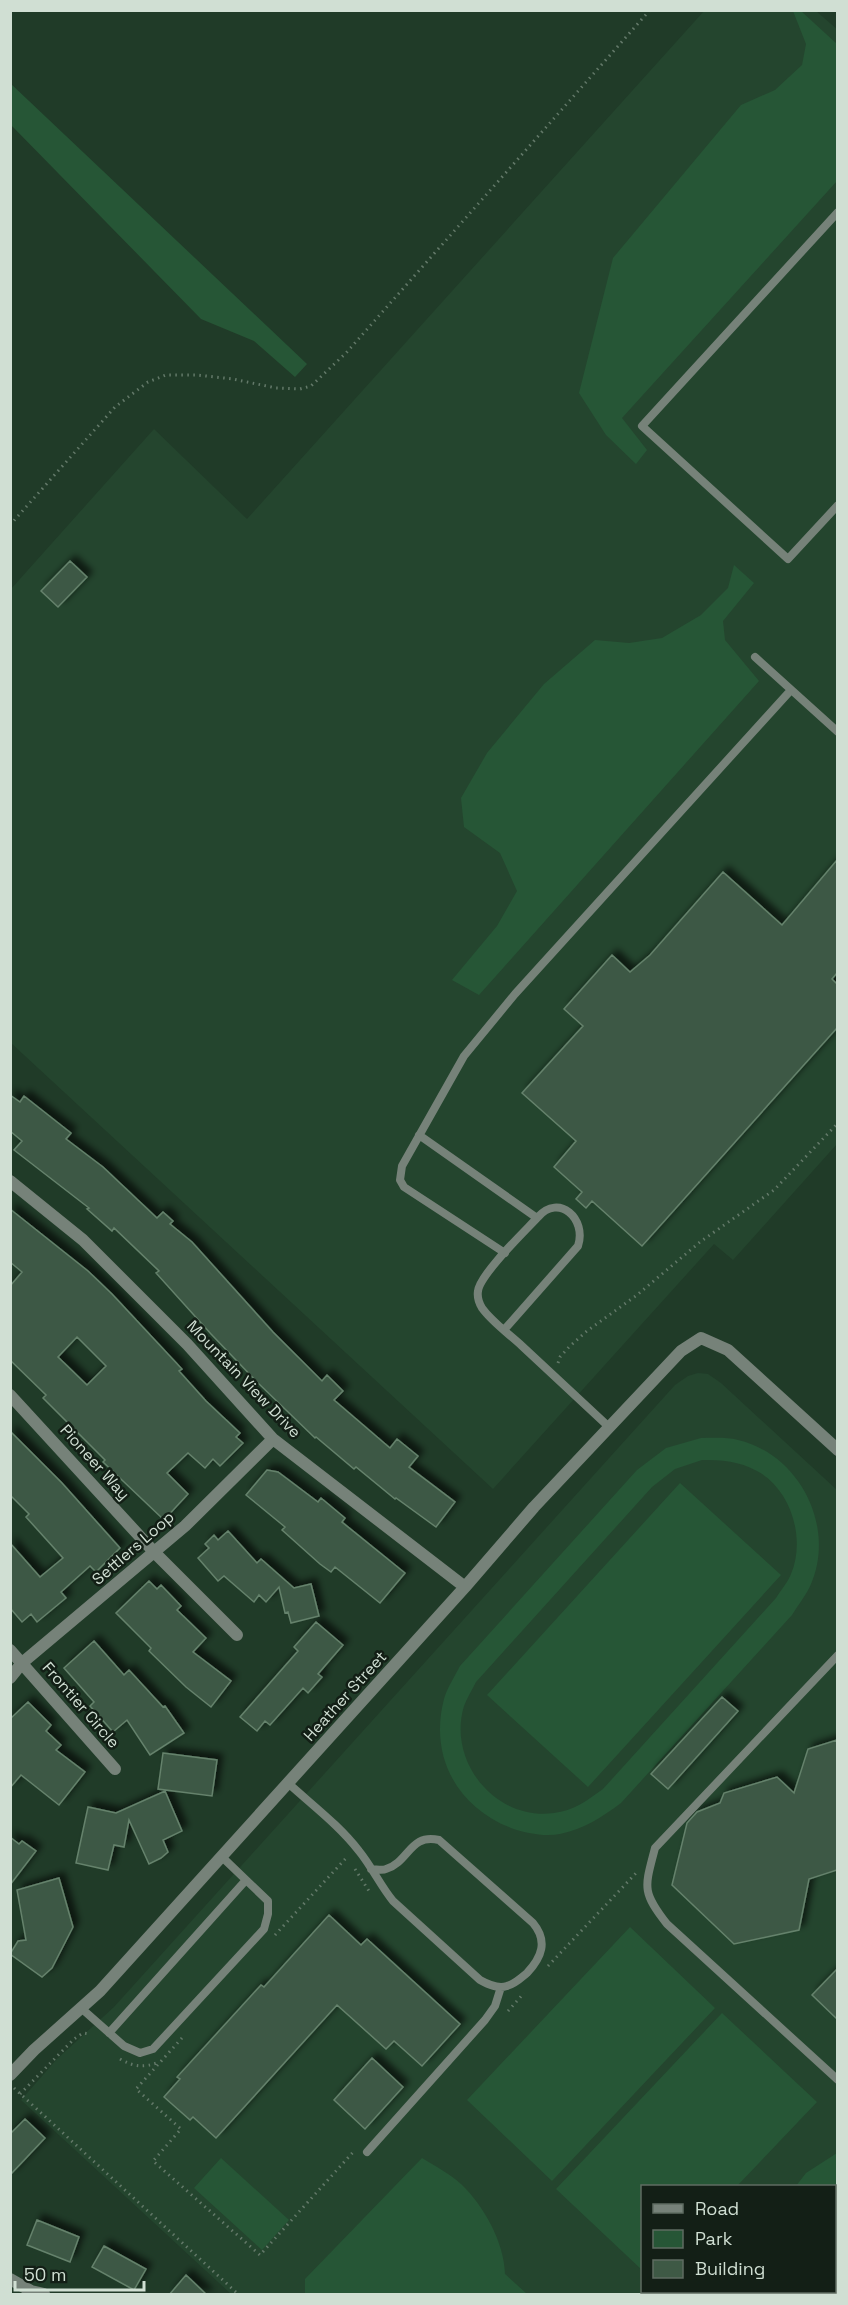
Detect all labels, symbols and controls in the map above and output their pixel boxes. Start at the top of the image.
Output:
street label: Mountain View Drive [182,1316,306,1442]
street label: Pioneer Way [55,1420,135,1504]
street label: Settlers Loop [87,1506,179,1590]
street label: Heather Street [299,1646,391,1746]
street label: Frontier Circle [38,1657,124,1753]
legend [641,2185,836,2293]
text: Road [695,2197,739,2220]
text: Park [695,2227,733,2250]
scale bar [15,2254,144,2292]
text: Building [695,2257,765,2280]
text: 50 m [24,2263,66,2286]

